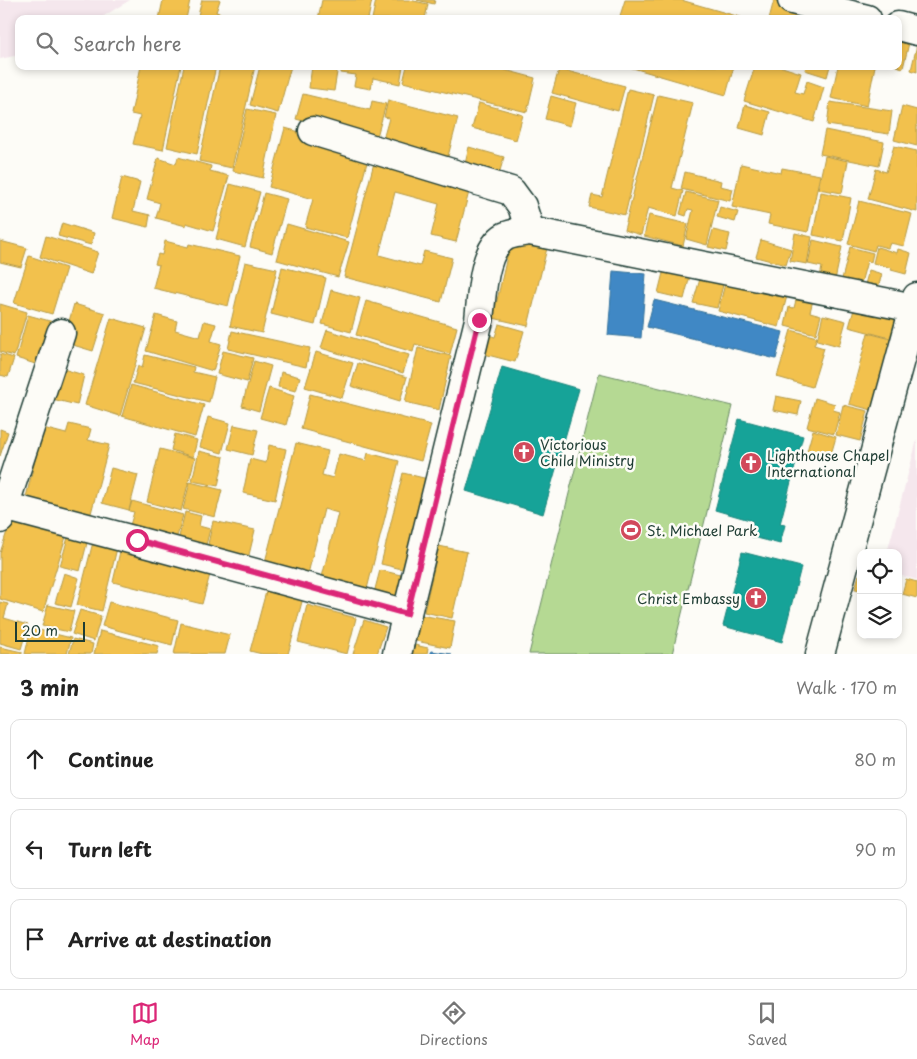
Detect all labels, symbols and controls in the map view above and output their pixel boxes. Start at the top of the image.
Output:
search box [15,15,902,70]
icon: search [33,29,61,57]
text: Search here [73,29,182,57]
route end [468,309,491,332]
place label: Victorious Child Ministry [540,434,634,471]
church icon: Victorious Child Ministry [512,440,536,464]
place label: Lighthouse Chapel International [767,445,889,482]
church icon: Lighthouse Chapel International [739,451,763,475]
sports icon: St. Michael Park [619,518,643,542]
place label: St. Michael Park [647,520,758,541]
route start [126,529,149,552]
map controls [857,549,902,639]
button: locate [857,549,902,594]
church icon: Christ Embassy [744,586,768,610]
place label: Christ Embassy [637,588,740,609]
button: layers [857,594,902,639]
scale bar [15,619,85,642]
text: 20 m [22,620,58,641]
text: 3 min [20,671,79,703]
text: Walk · 170 m [796,675,897,699]
icon: ahead [21,745,49,773]
text: Continue [68,745,154,773]
text: 80 m [854,747,896,771]
icon: left [21,835,49,863]
text: Turn left [68,835,152,863]
text: 90 m [855,837,896,861]
icon: arrive [21,925,49,953]
text: Arrive at destination [68,925,272,953]
tab: Map [130,999,160,1050]
tab: Directions [420,999,488,1050]
tab: Saved [747,999,787,1050]

